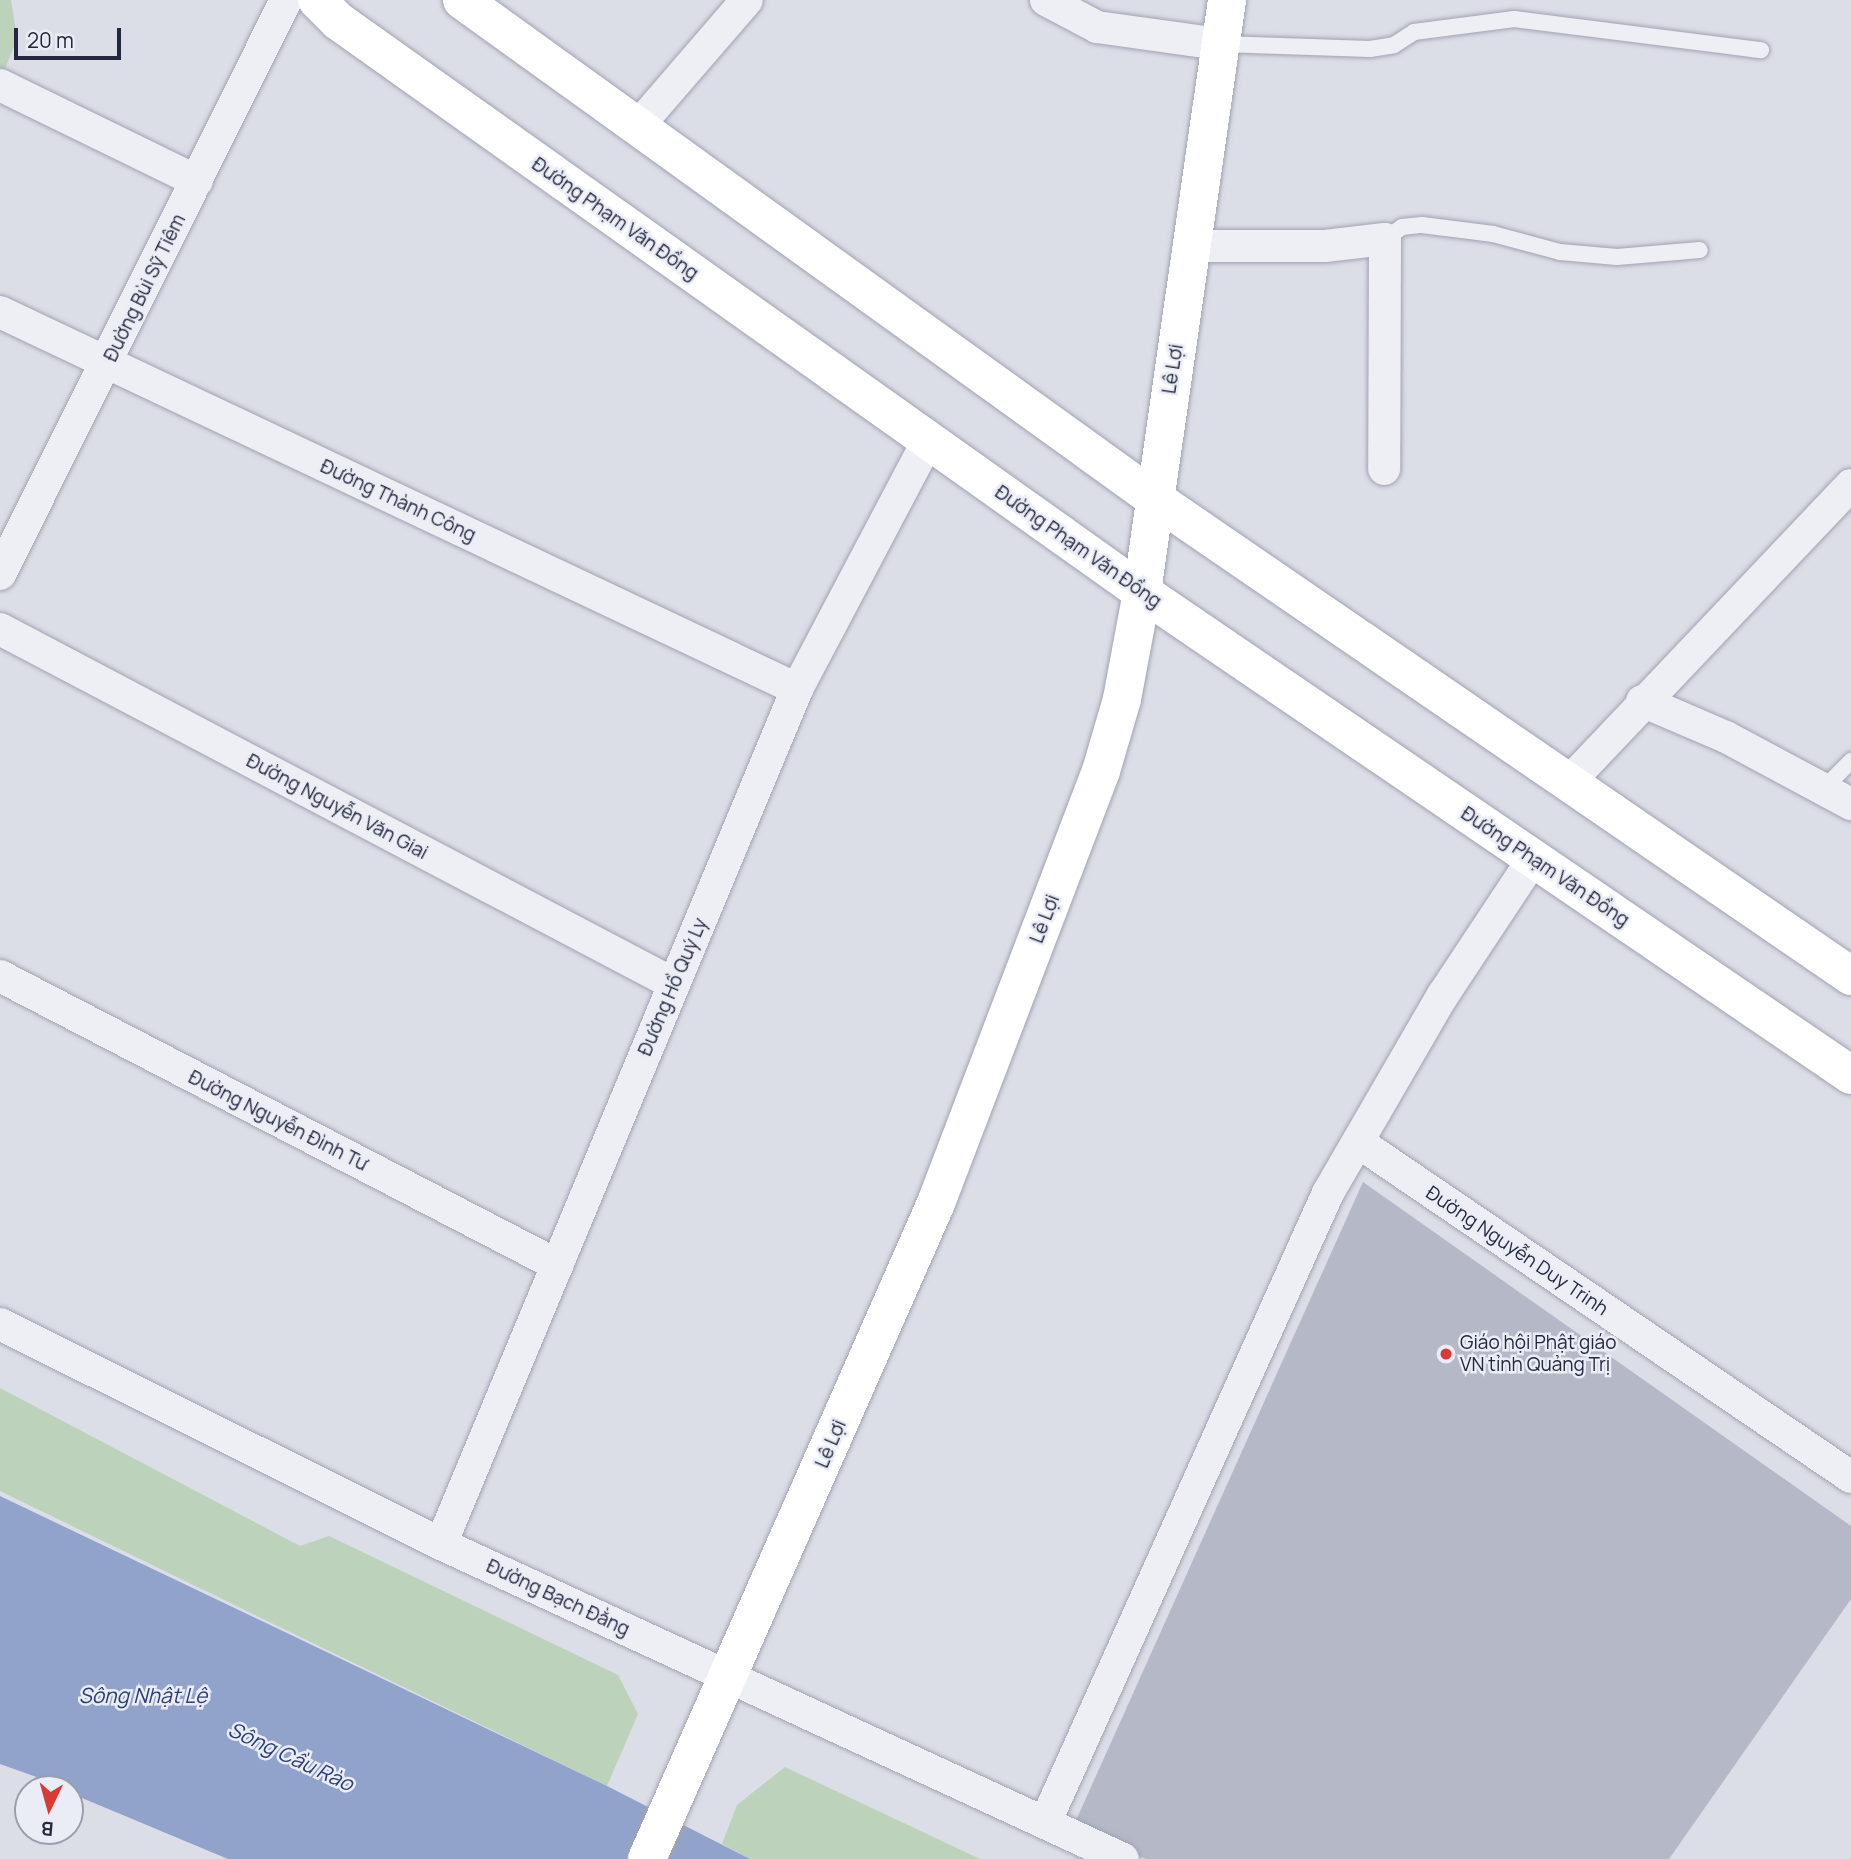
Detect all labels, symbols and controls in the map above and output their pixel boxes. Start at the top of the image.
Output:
scale bar [18,14,124,58]
text: 20 m [27,26,74,54]
street label: Đường Phạm Văn Đồng [527,153,703,285]
street label: Đường Bùi Sỹ Tiêm [99,211,191,365]
street label: Lê Lợi [1158,343,1188,395]
street label: Đường Thành Công [317,455,479,547]
street label: Đường Phạm Văn Đồng [990,481,1166,613]
street label: Đường Nguyễn Văn Giai [242,750,432,864]
street label: Đường Phạm Văn Đồng [1457,802,1633,932]
street label: Lê Lợi [1025,892,1065,946]
street label: Đường Hồ Quý Ly [634,915,712,1059]
street label: Đường Nguyễn Đình Tư [185,1066,371,1176]
street label: Đường Nguyễn Duy Trinh [1421,1181,1613,1321]
place label: Giáo hội Phật giáo VN tỉnh Quảng Trị [1460,1332,1616,1376]
marker: Giáo hội Phật giáo VN tỉnh Quảng Trị [1438,1346,1454,1362]
street label: Lê Lợi [811,1417,851,1471]
street label: Đường Bạch Đằng [483,1555,633,1641]
water label: Sông Nhật Lệ [79,1682,207,1708]
water label: Sông Cầu Rào [224,1716,358,1796]
north arrow [14,1775,84,1845]
text: B [40,1815,54,1842]

